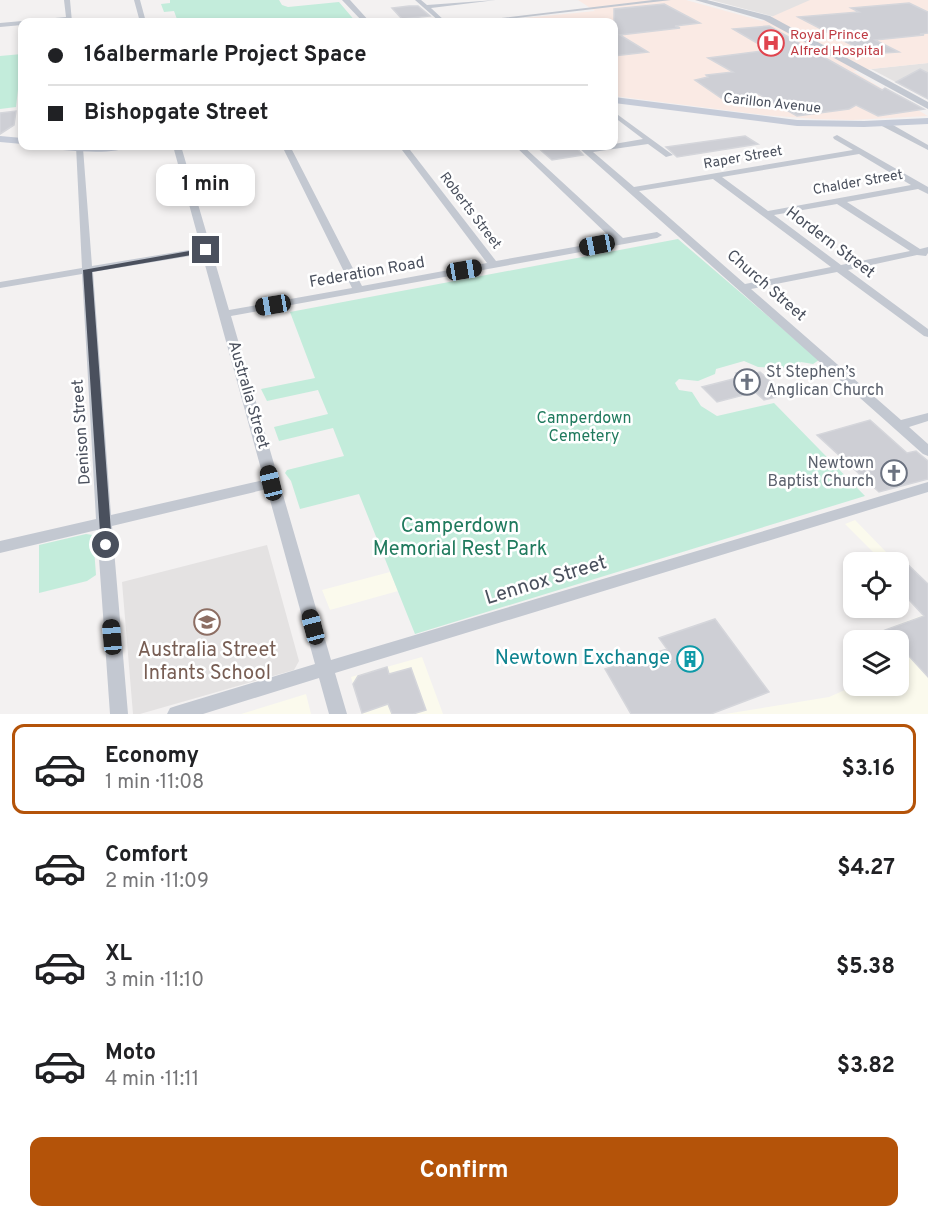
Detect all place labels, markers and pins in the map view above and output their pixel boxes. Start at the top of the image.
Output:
place label: Royal Prince Alfred Hospital [790,27,884,60]
hospital icon: Royal Prince Alfred Hospital [756,28,786,58]
place label: St Stephen’s Anglican Church [766,363,884,401]
church icon: St Stephen’s Anglican Church [732,367,762,397]
place label: Newtown Baptist Church [768,454,874,492]
church icon: Newtown Baptist Church [879,458,909,488]
school or university icon: Australia Street Infants School [192,607,222,637]
place label: Australia Street Infants School [137,638,277,687]
building icon: Newtown Exchange [675,644,705,674]
place label: Newtown Exchange [495,646,670,672]

